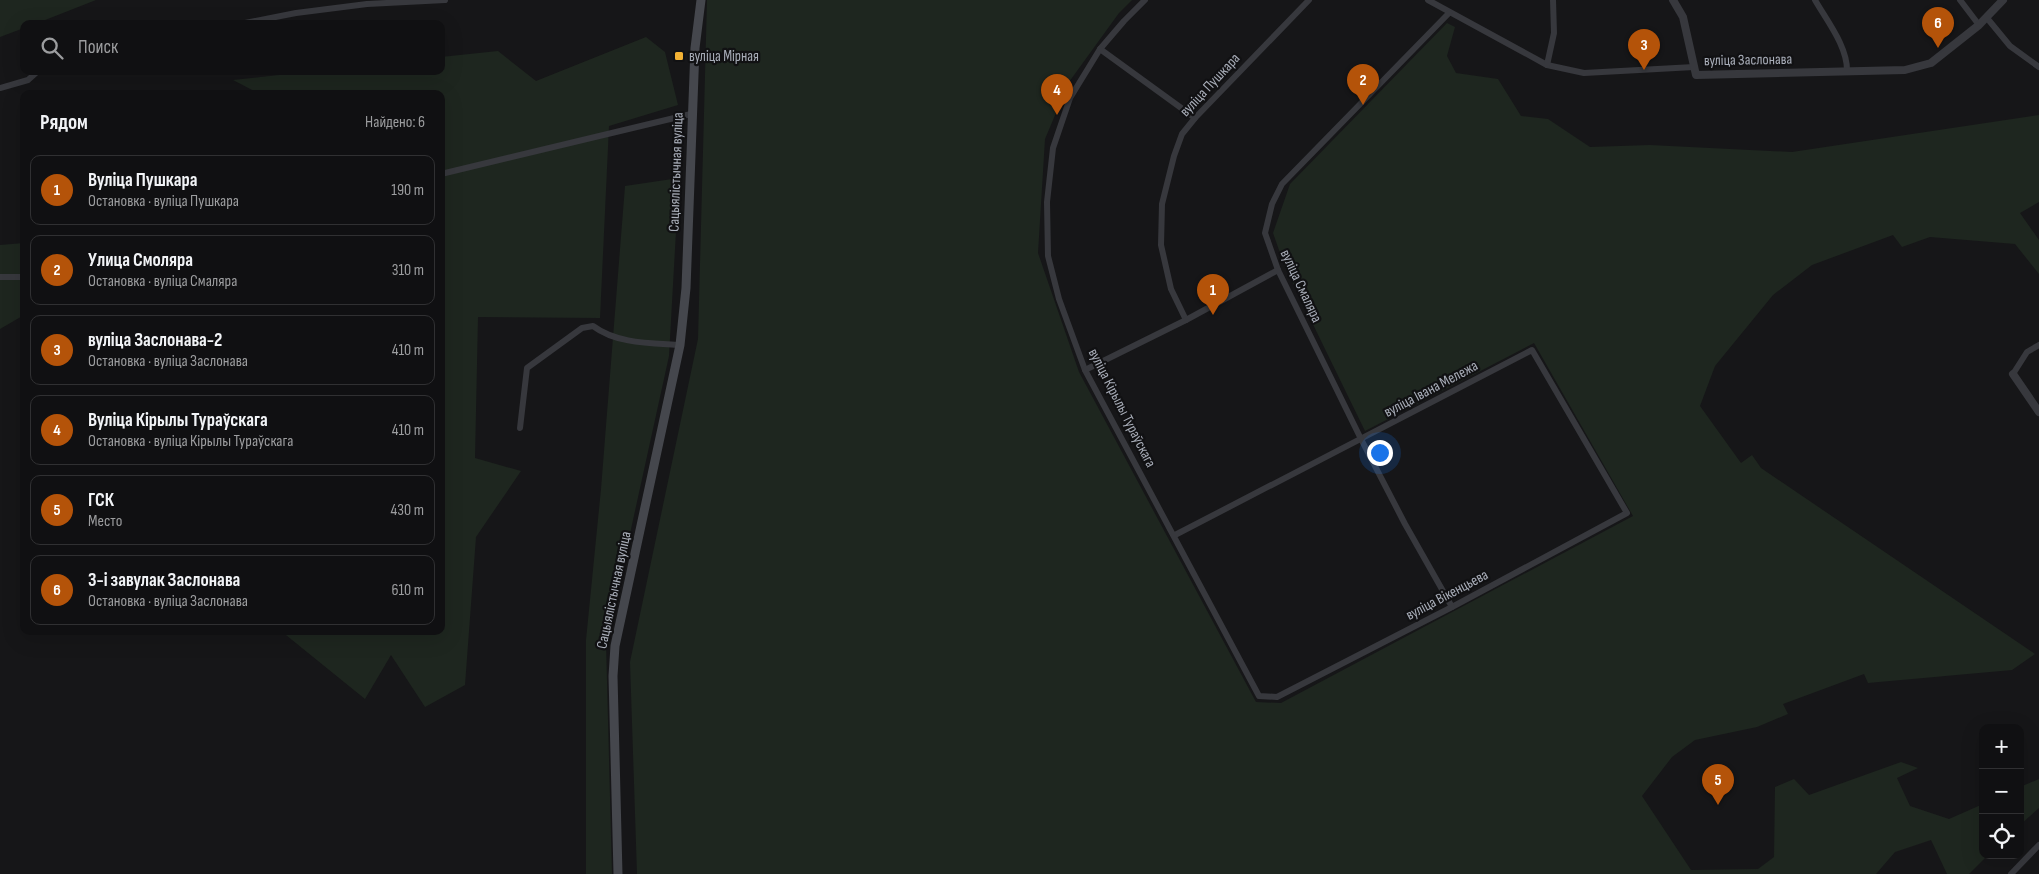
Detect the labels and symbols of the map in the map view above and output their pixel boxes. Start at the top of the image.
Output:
pin: 6 [1922,7,1954,48]
pin: 3 [1628,29,1660,70]
place label: вуліца Мірная [689,47,759,66]
street label: вуліца Пушкара [1176,49,1244,121]
marker: вуліца Мірная [673,50,685,62]
street label: вуліца Заслонава [1704,50,1792,70]
pin: 2 [1347,64,1379,105]
pin: 4 [1041,74,1073,115]
street label: Сацыялістычная вуліца [664,112,688,232]
street label: вуліца Смаляра [1276,246,1326,326]
pin: 1 [1197,274,1229,315]
street label: вуліца Кірылы Тураўскага [1084,345,1160,471]
street label: вуліца Івана Мележа [1381,356,1482,422]
your location [1367,440,1393,466]
street label: Сацыялістычная вуліца [592,529,636,650]
street label: вуліца Вікенцьева [1403,565,1492,625]
pin: 5 [1702,764,1734,805]

